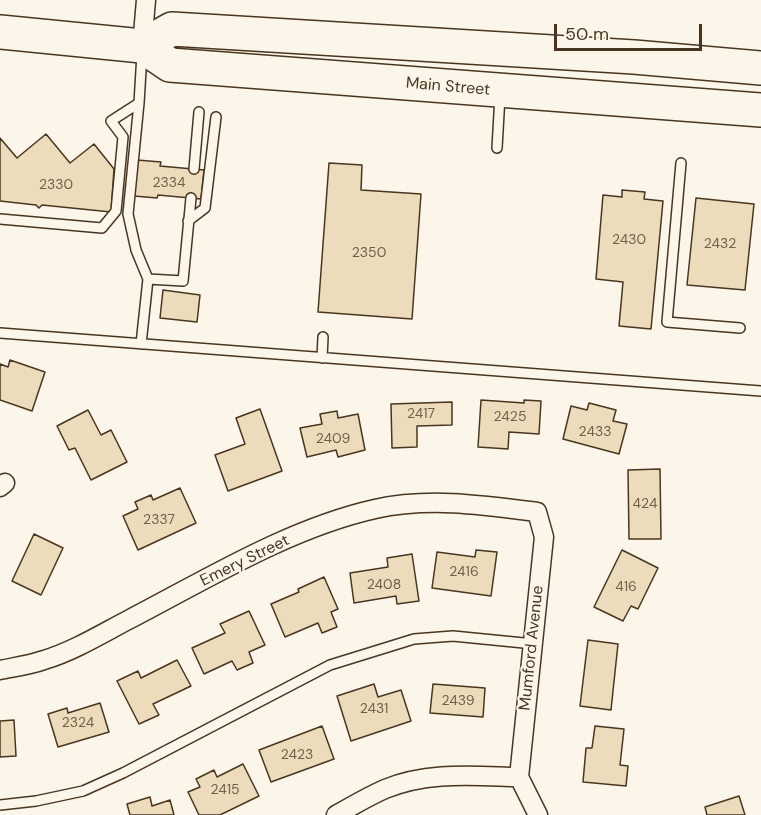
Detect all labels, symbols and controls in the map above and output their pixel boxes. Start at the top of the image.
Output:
scale bar [557,12,706,50]
text: 50 m [565,22,609,46]
street label: Main Street [405,74,491,100]
house number: 2334 [152,175,186,191]
house number: 2330 [39,177,73,193]
house number: 2430 [612,232,646,248]
house number: 2432 [704,236,736,252]
house number: 2350 [352,245,386,261]
house number: 2417 [407,406,435,422]
house number: 2425 [494,409,526,425]
house number: 2433 [579,424,611,440]
house number: 2409 [316,431,350,447]
house number: 424 [633,496,657,512]
house number: 2337 [143,512,175,528]
street label: Emery Street [197,531,293,591]
house number: 2416 [449,564,479,580]
house number: 2408 [367,577,401,593]
house number: 416 [615,579,637,595]
street label: Mumford Avenue [516,584,548,712]
house number: 2439 [442,693,474,709]
house number: 2431 [360,701,388,717]
house number: 2324 [62,715,94,731]
house number: 2423 [281,747,313,763]
house number: 2415 [210,782,240,798]

